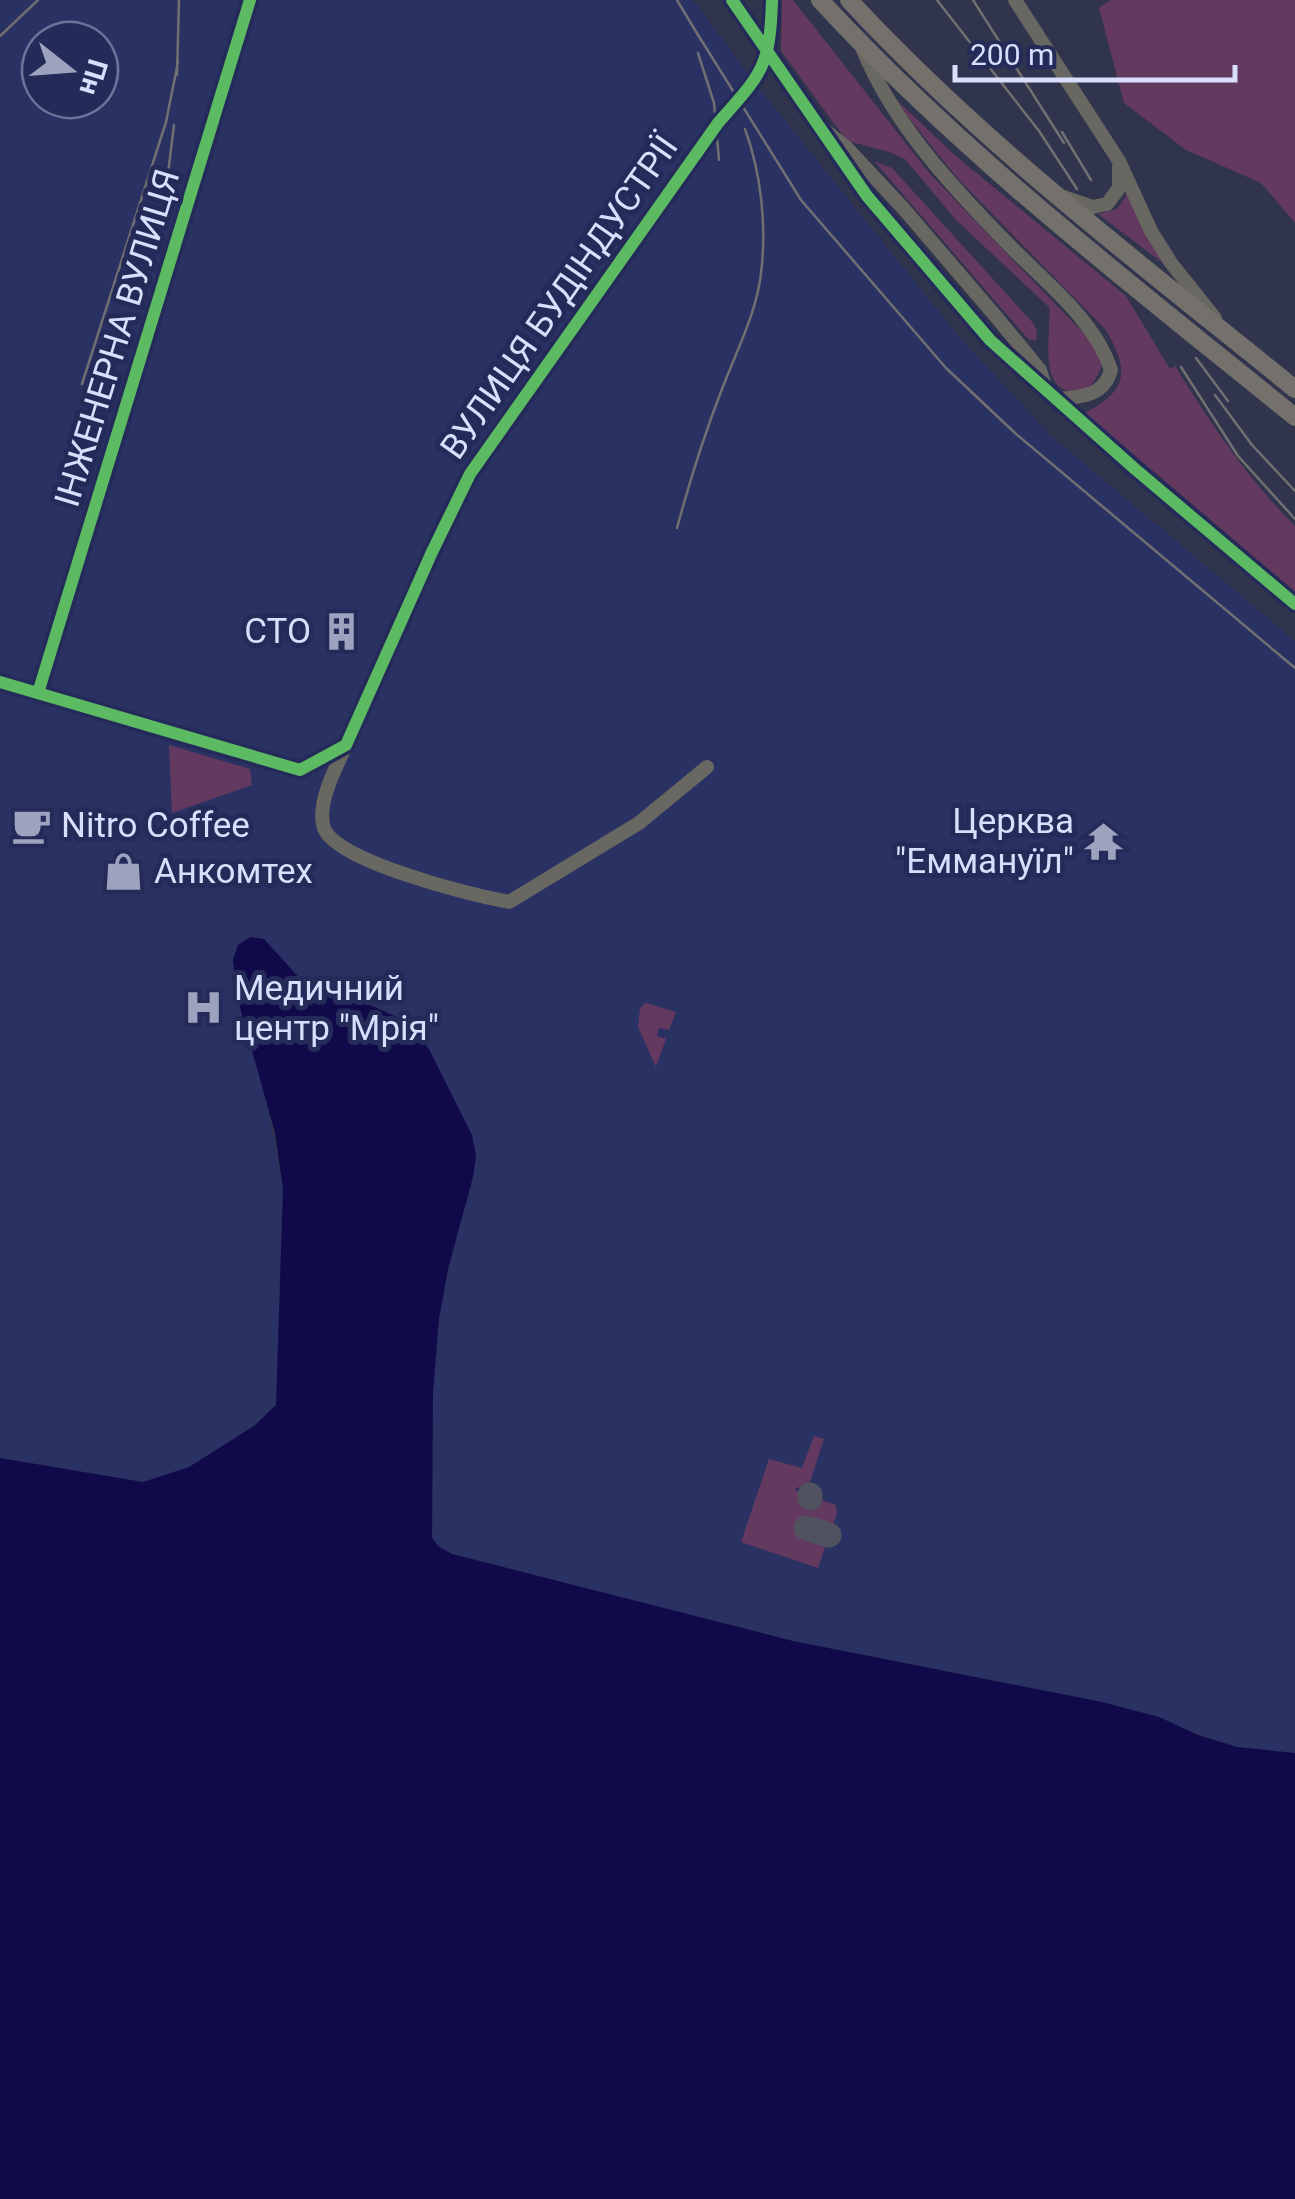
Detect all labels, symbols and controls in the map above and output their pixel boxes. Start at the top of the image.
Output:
north arrow [20,20,120,120]
scale bar [955,20,1235,82]
text: 200 m [970,37,1054,72]
text: Пн [72,55,114,99]
street label: ВУЛИЦЯ БУДІНДУСТРІЇ [432,127,687,467]
street label: ІНЖЕНЕРНА ВУЛИЦЯ [47,165,188,512]
building icon: СТО [320,610,362,652]
place label: СТО [244,611,311,652]
place label: Церква "Еммануїл" [895,801,1074,882]
cafe icon: Nitro Coffee [10,804,52,846]
place label: Nitro Coffee [61,805,250,846]
temple icon: Церква "Еммануїл" [1083,820,1125,862]
shop icon: Анкомтех [103,850,145,892]
place label: Анкомтех [154,851,313,892]
place label: Медичний центр "Мрія" [234,968,439,1049]
hospital icon: Медичний центр "Мрія" [183,987,225,1029]

